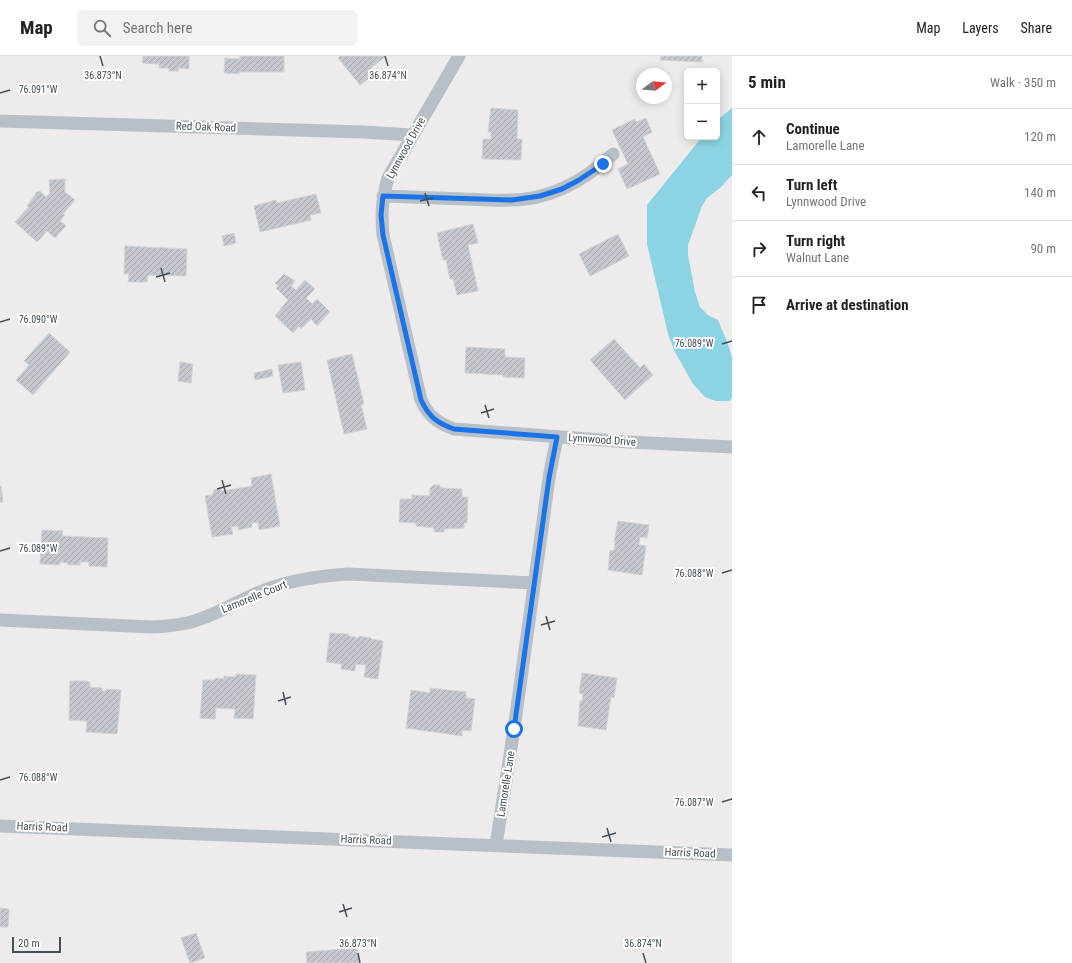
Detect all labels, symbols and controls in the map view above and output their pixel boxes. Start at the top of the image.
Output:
search box [77,10,357,46]
text: Map [20,16,53,39]
icon: search [91,17,113,39]
text: Search here [123,19,193,37]
text: Map [916,20,940,36]
text: Layers [962,20,999,36]
text: Share [1021,20,1052,36]
north arrow [636,68,672,104]
map controls [684,68,720,140]
button: + [684,68,720,104]
text: 36.873°N [84,70,122,81]
text: 36.874°N [369,70,407,81]
text: 5 min [748,72,786,92]
text: Walk · 350 m [990,75,1056,90]
text: 76.091°W [19,84,58,95]
button: − [684,104,720,140]
street label: Lynnwood Drive [384,115,428,181]
street label: Red Oak Road [176,119,236,135]
text: Continue [786,120,840,138]
icon: ahead [748,126,770,148]
text: 120 m [1024,129,1056,144]
text: Lamorelle Lane [786,138,865,153]
route end [594,155,612,173]
text: Turn left [786,176,837,194]
icon: left [748,182,770,204]
text: 140 m [1024,185,1056,200]
text: Lynnwood Drive [786,194,866,209]
text: Turn right [786,232,845,250]
icon: right [748,238,770,260]
text: 90 m [1030,241,1056,256]
text: Walnut Lane [786,250,849,265]
icon: arrive [748,294,770,316]
text: Arrive at destination [786,296,909,314]
text: 76.090°W [19,314,58,325]
text: 76.089°W [675,338,714,349]
street label: Lynnwood Drive [568,431,636,449]
text: 76.089°W [19,543,58,554]
text: 76.088°W [675,568,714,579]
street label: Lamorelle Court [219,578,289,616]
route start [505,720,523,738]
street label: Lamorelle Lane [494,750,518,818]
text: 76.088°W [19,772,58,783]
text: 76.087°W [675,797,714,808]
street label: Harris Road [16,820,68,834]
street label: Harris Road [340,833,392,847]
street label: Harris Road [664,846,716,860]
scale bar [12,935,61,954]
text: 20 m [18,937,40,950]
text: 36.873°N [339,938,377,949]
text: 36.874°N [624,938,662,949]

